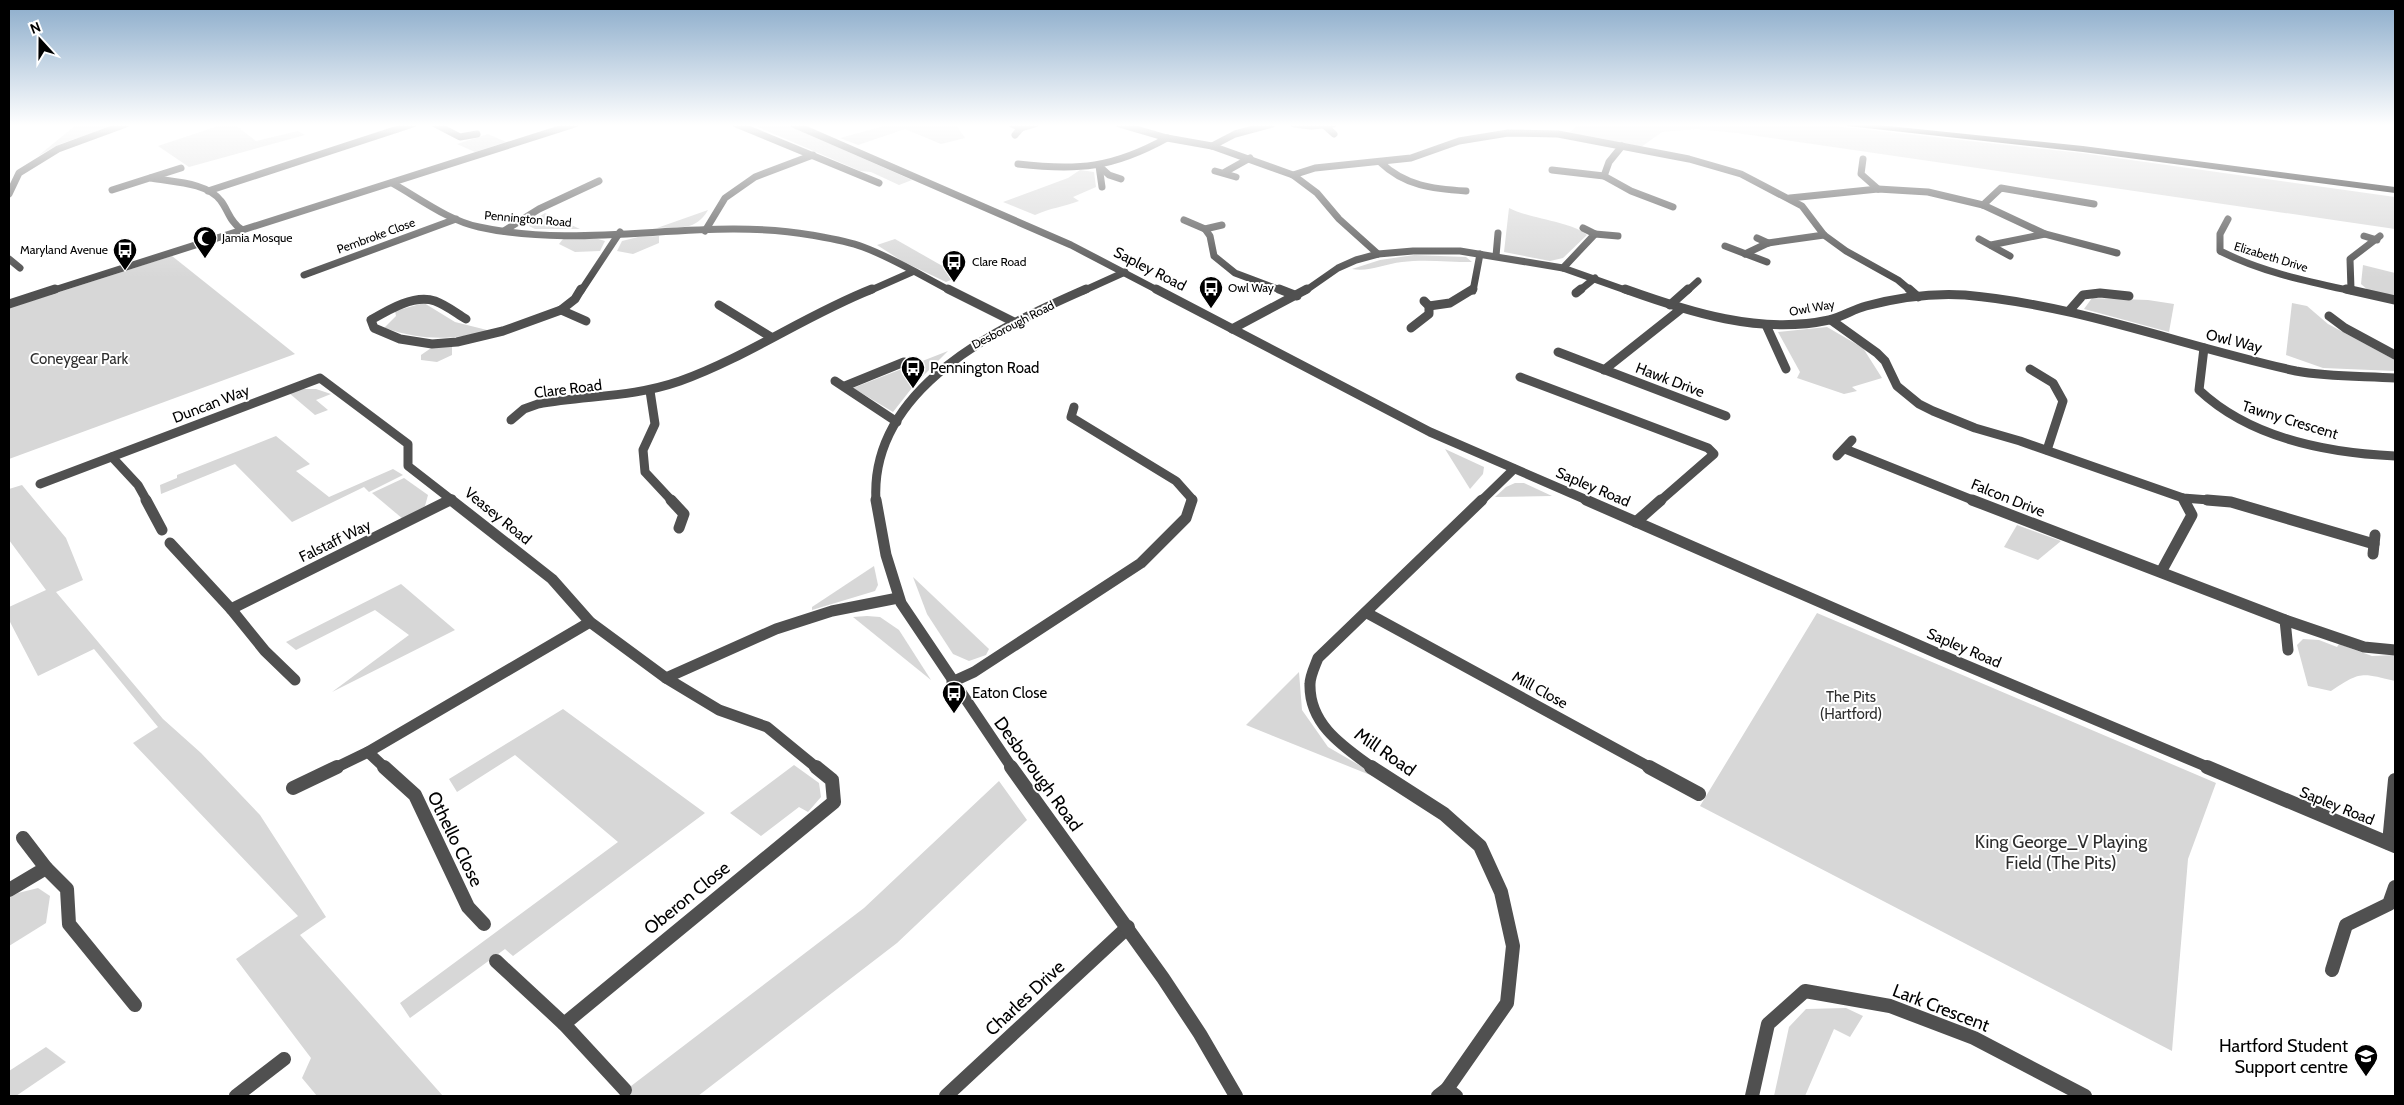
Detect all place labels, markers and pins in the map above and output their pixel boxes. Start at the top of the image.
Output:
mosque icon: Jamia Mosque [192,225,218,259]
place label: Jamia Mosque [221,230,293,245]
bus stop icon: Maryland Avenue [112,237,138,271]
place label: Maryland Avenue [20,242,108,257]
bus stop icon: Clare Road [941,249,967,283]
place label: Clare Road [972,254,1027,269]
bus stop icon: Owl Way [1198,275,1224,309]
place label: Owl Way [1228,280,1274,295]
bus stop icon: Pennington Road [900,355,926,389]
place label: Pennington Road [930,359,1039,377]
bus stop icon: Eaton Close [941,680,967,714]
place label: Eaton Close [972,684,1048,702]
place label: Hartford Student Support centre [2219,1035,2348,1078]
school or university icon: Hartford Student Support centre [2353,1043,2379,1077]

